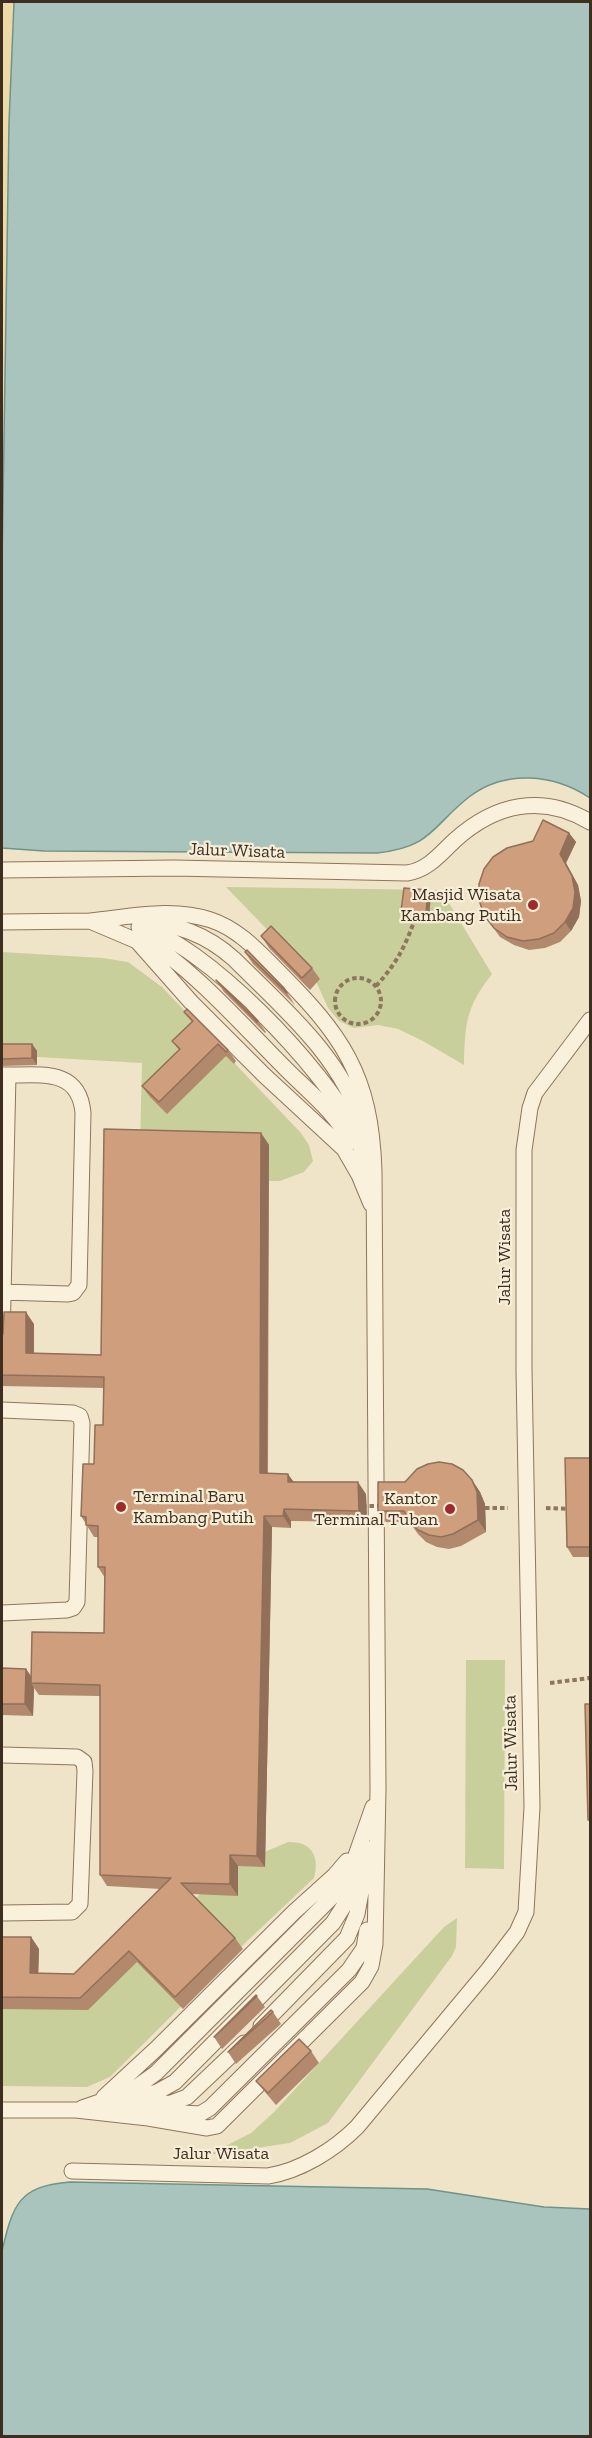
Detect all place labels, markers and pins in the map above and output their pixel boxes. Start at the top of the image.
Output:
place label: Masjid Wisata Kambang Putih [400,884,521,926]
marker: Masjid Wisata Kambang Putih [526,898,540,912]
place label: Terminal Baru Kambang Putih [133,1486,254,1528]
place label: Kantor Terminal Tuban [314,1488,438,1530]
marker: Terminal Baru Kambang Putih [114,1500,128,1514]
marker: Kantor Terminal Tuban [443,1502,457,1516]

